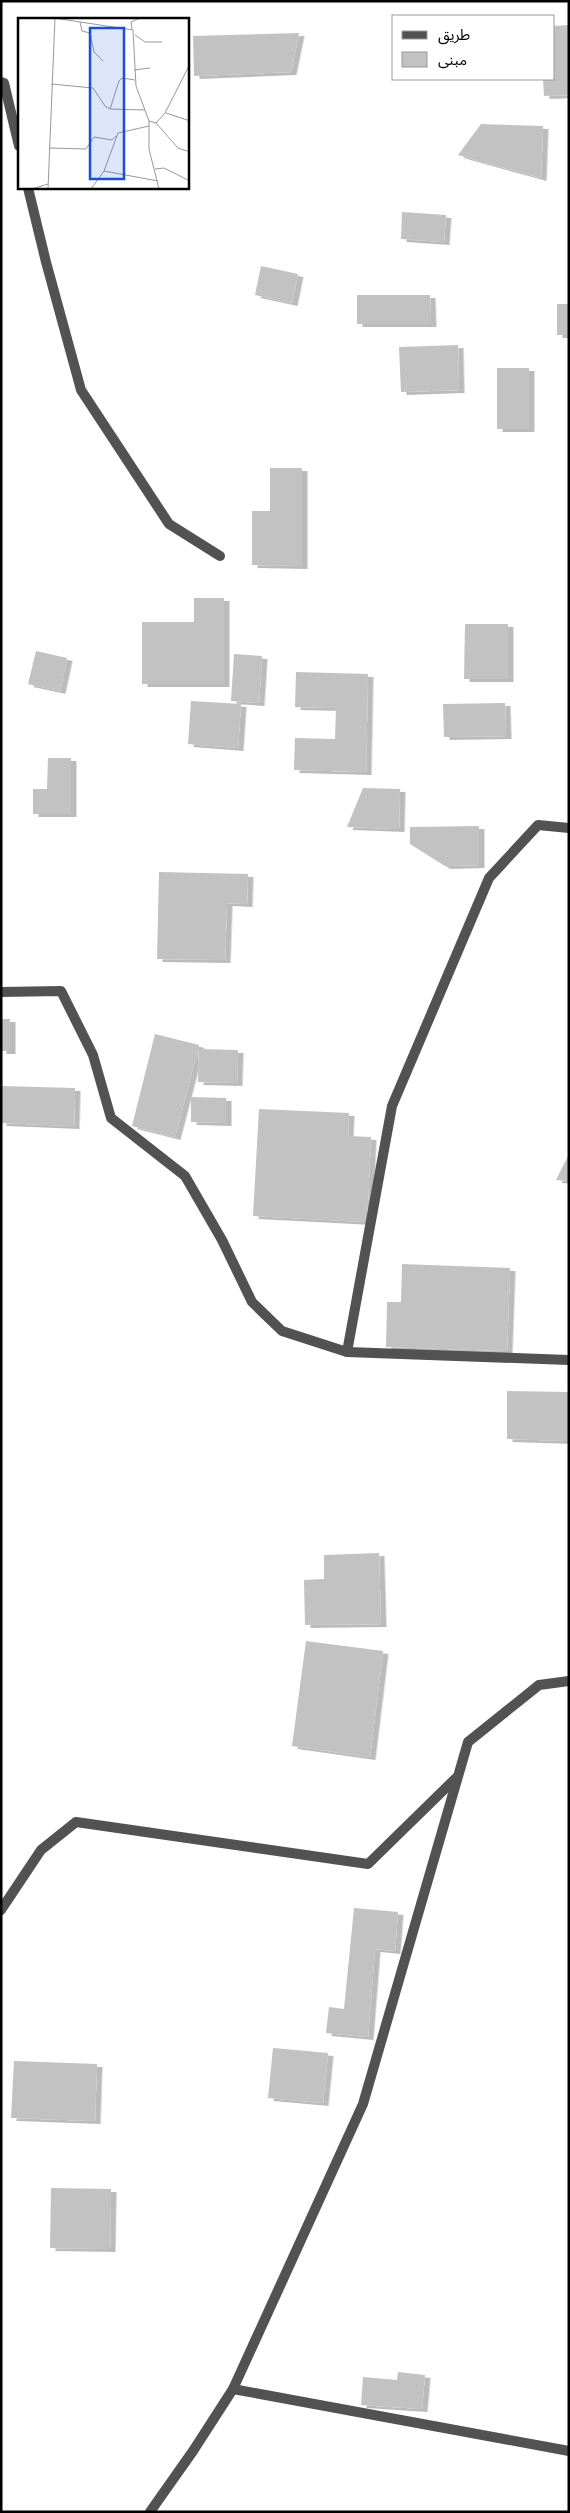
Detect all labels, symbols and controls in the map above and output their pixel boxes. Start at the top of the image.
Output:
legend [392,15,555,80]
inset map [18,18,189,189]
text: طريق [438,26,470,45]
text: مبنى [438,51,467,69]

